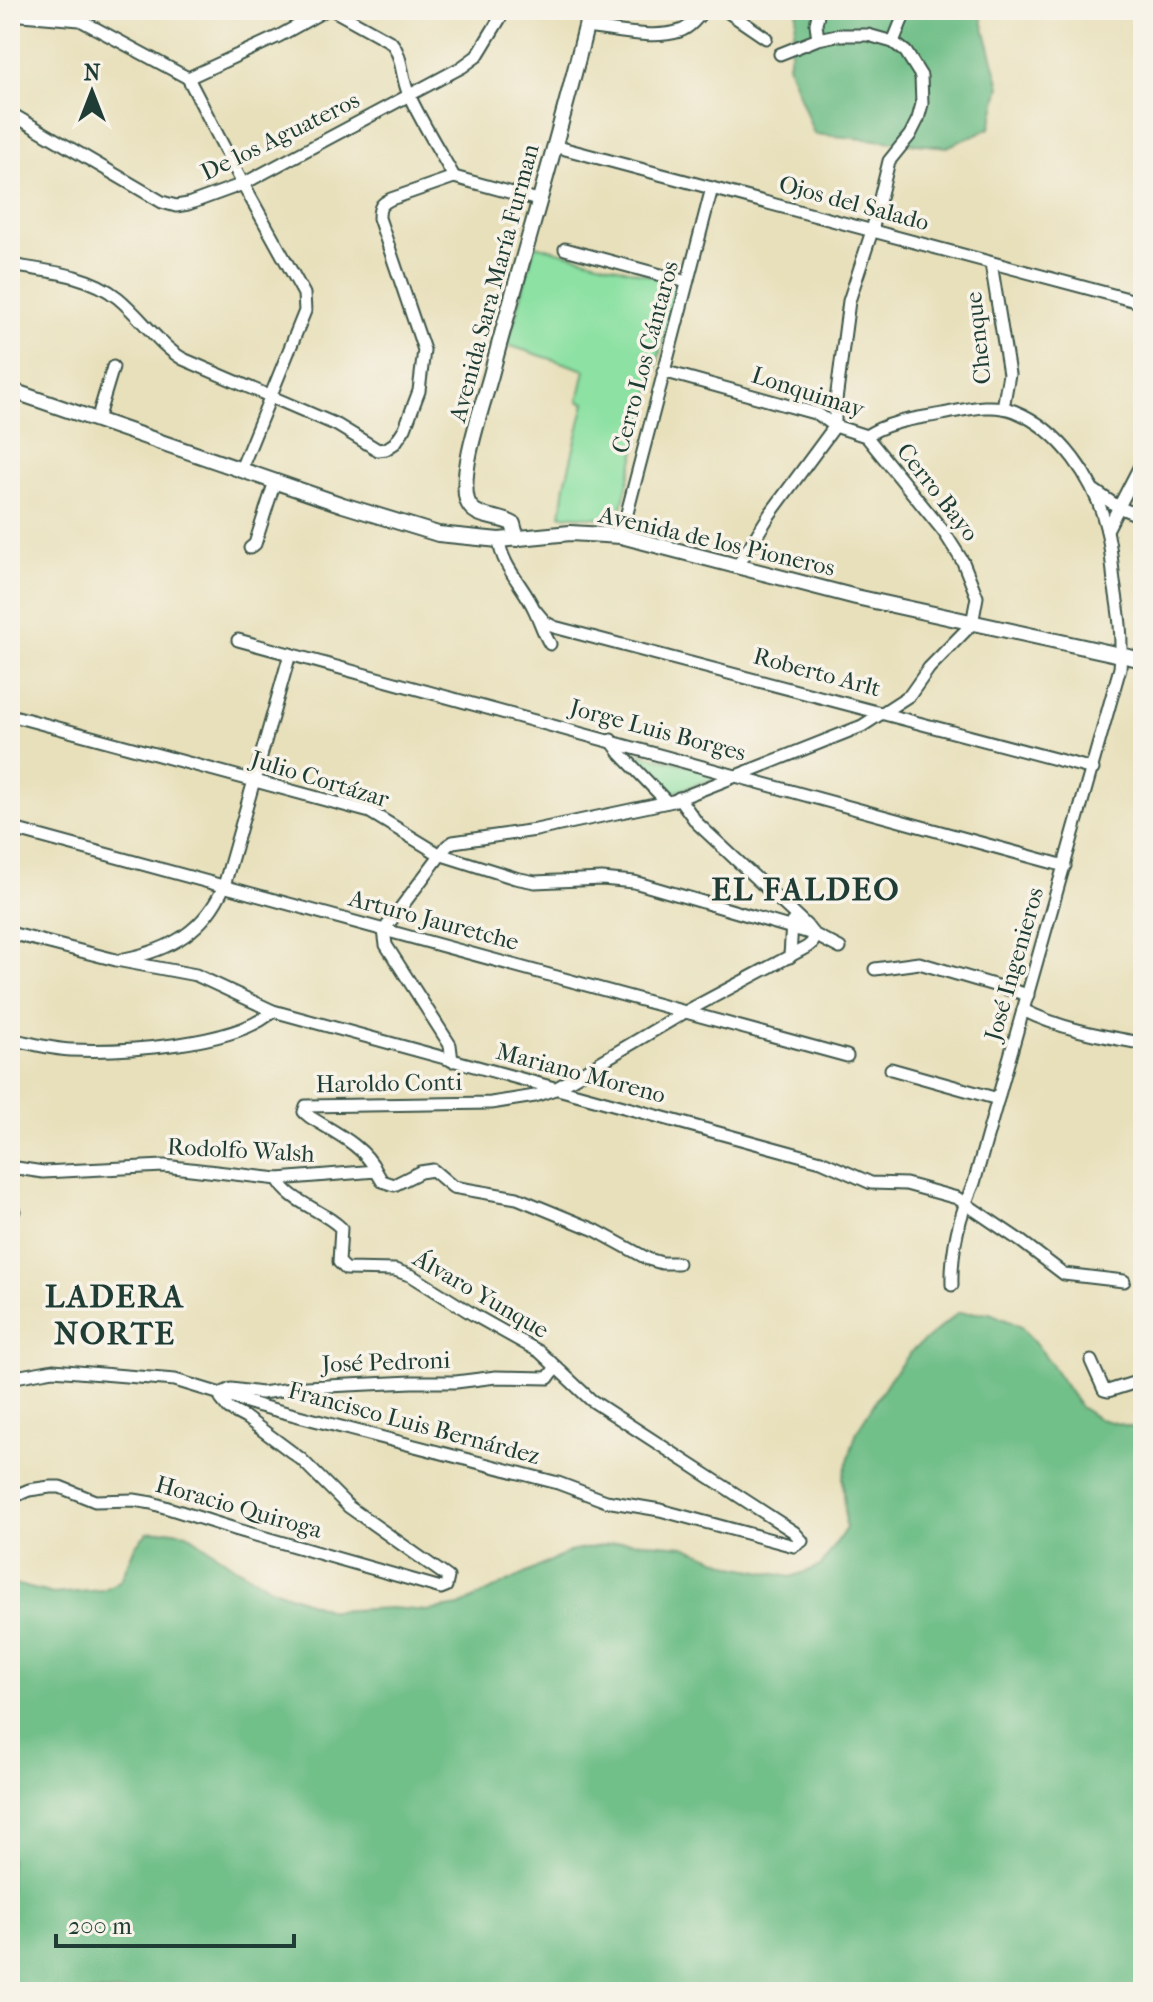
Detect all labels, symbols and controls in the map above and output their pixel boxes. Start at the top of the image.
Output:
north arrow [52,52,132,132]
text: N [84,60,101,86]
street label: De los Aguateros [196,85,364,186]
street label: Avenida Sara María Furman [443,141,545,426]
street label: Ojos del Salado [776,170,932,236]
street label: Cerro Los Cántaros [606,258,684,456]
street label: Chenque [959,290,997,386]
street label: Lonquimay [748,361,869,424]
street label: Cerro Bayo [891,438,985,546]
street label: Avenida de los Pioneros [595,500,838,582]
street label: Roberto Arlt [750,642,884,703]
street label: Jorge Luis Borges [565,693,749,767]
street label: Julio Cortázar [246,744,393,814]
district label: EL FALDEO [711,871,901,908]
street label: Arturo Jauretche [345,884,522,956]
street label: José Ingenieros [978,884,1049,1046]
street label: Mariano Moreno [493,1037,669,1109]
street label: Haroldo Conti [315,1068,463,1098]
street label: Rodolfo Walsh [167,1132,316,1168]
street label: Álvaro Yunque [407,1243,554,1344]
district label: LADERA NORTE [45,1278,185,1352]
street label: José Pedroni [319,1346,451,1378]
street label: Francisco Luis Bernárdez [285,1376,543,1470]
street label: Horacio Quiroga [152,1470,326,1544]
scale bar [56,1898,294,1948]
text: 200 m [68,1912,132,1940]

